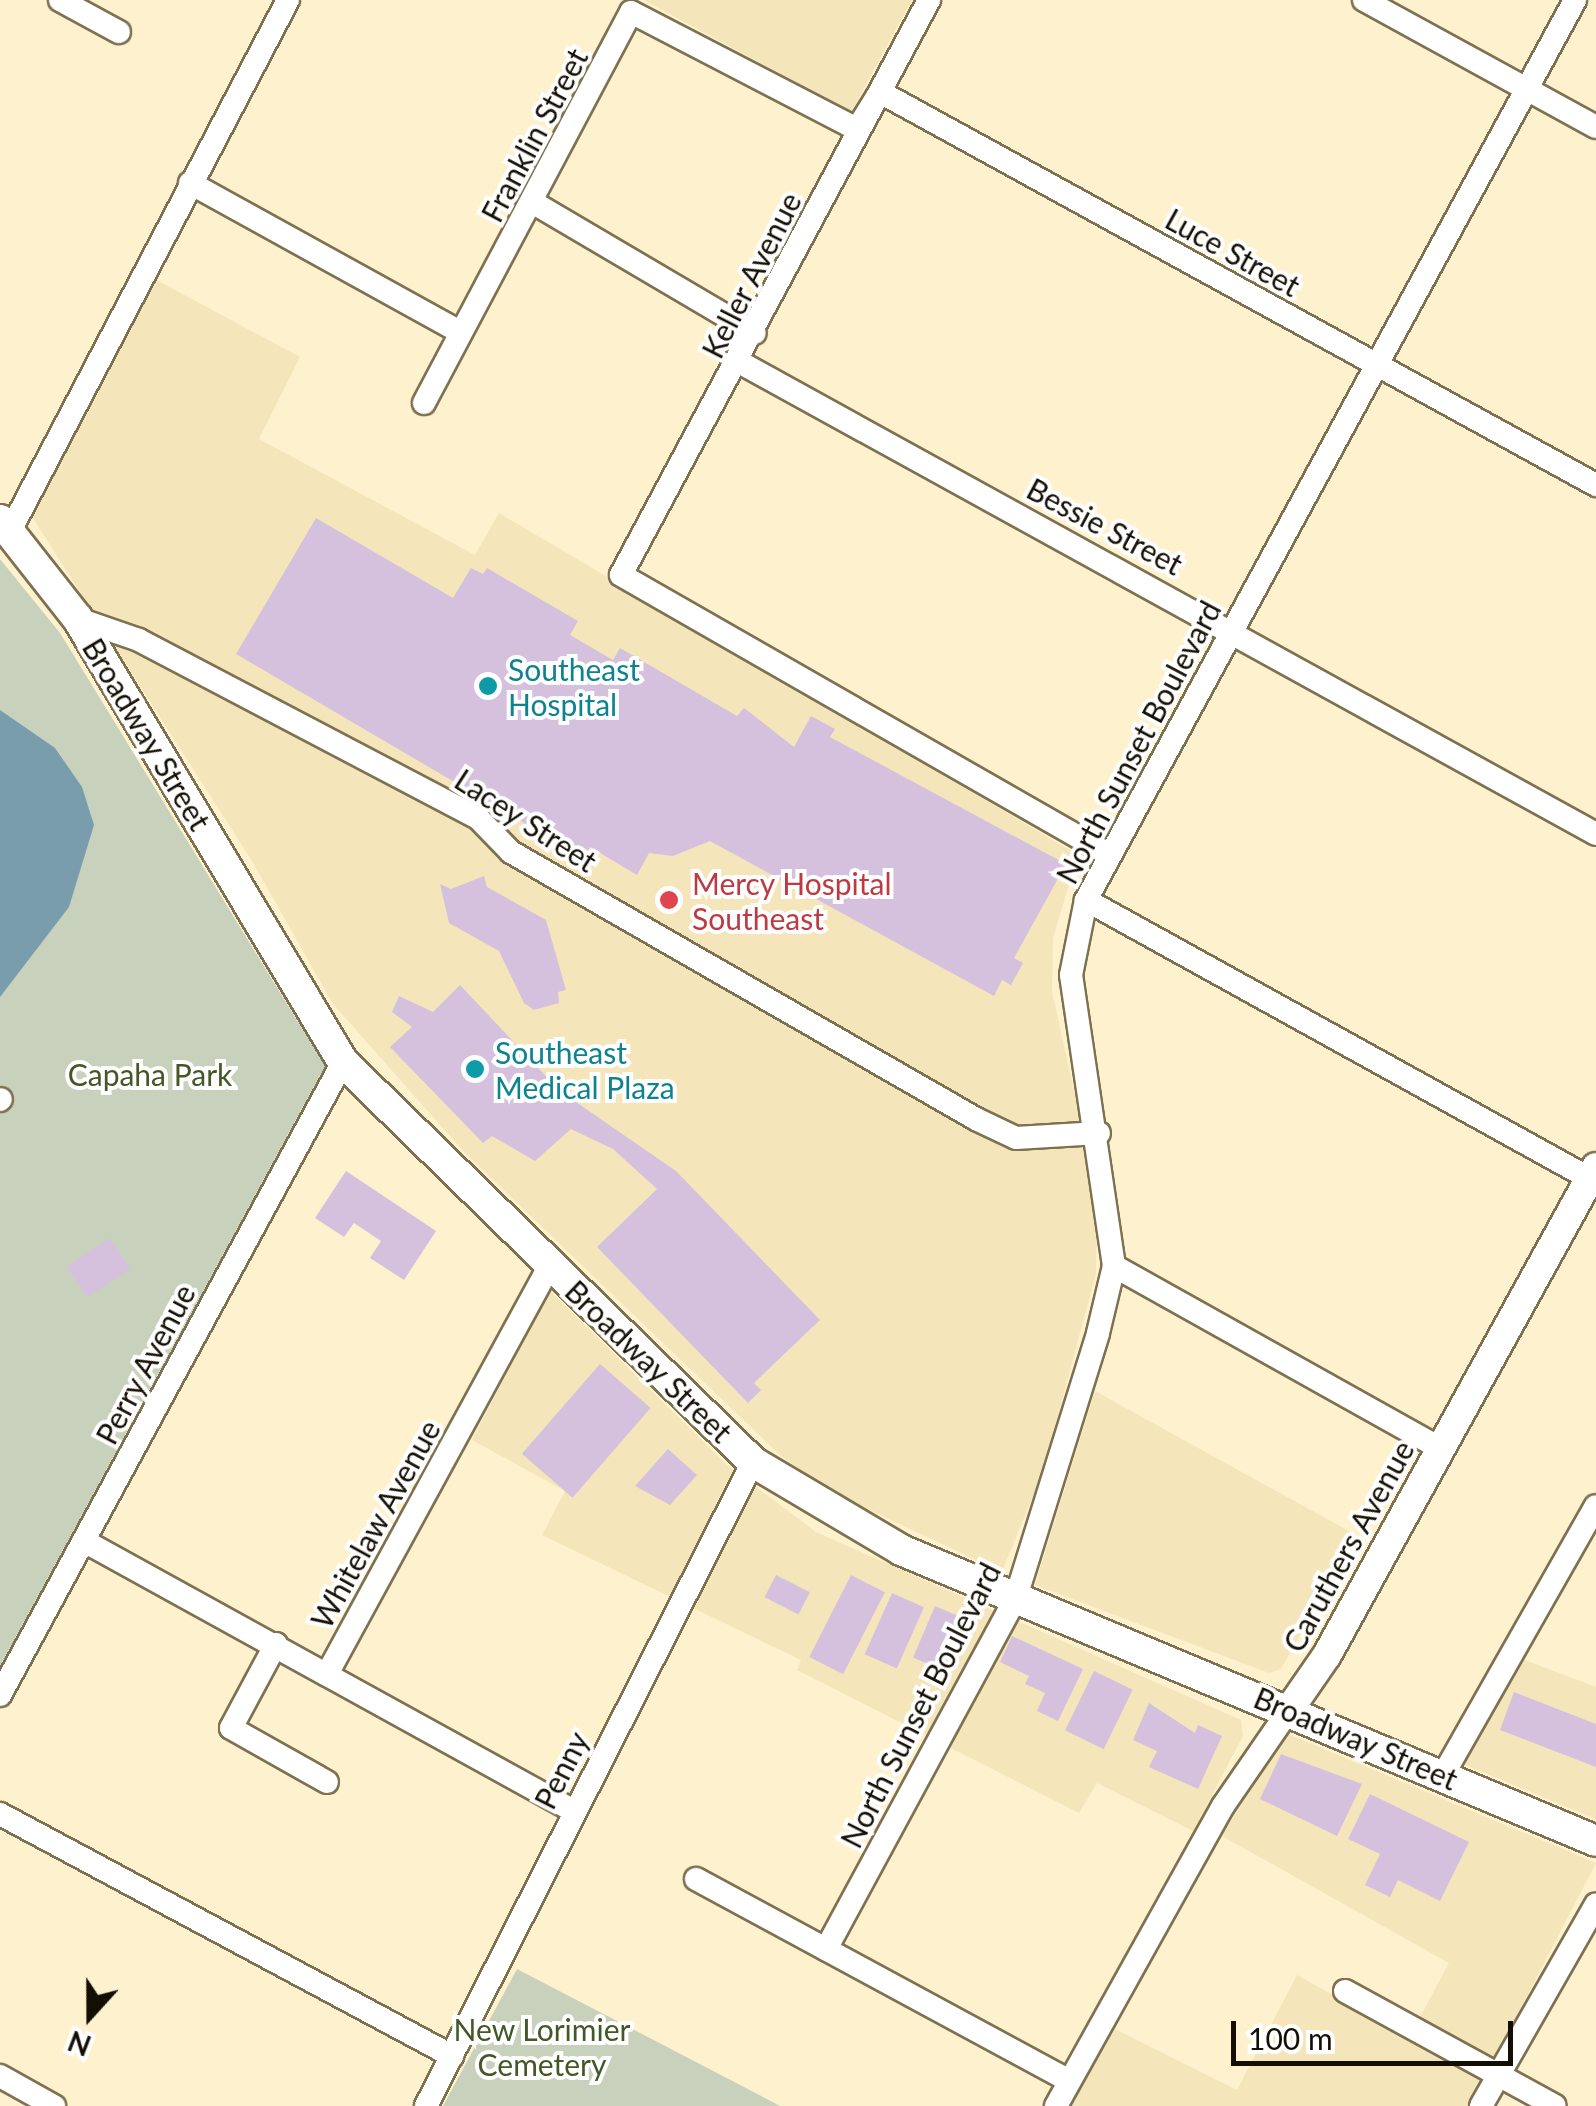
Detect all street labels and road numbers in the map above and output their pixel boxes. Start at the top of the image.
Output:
street label: Franklin Street [473,42,595,228]
street label: Keller Avenue [694,186,808,364]
street label: Luce Street [1160,200,1306,304]
street label: Bessie Street [1021,470,1189,582]
street label: North Sunset Boulevard [1048,595,1228,889]
street label: Broadway Street [75,631,219,837]
street label: Lacey Street [448,761,604,879]
street label: Broadway Street [558,1272,740,1450]
street label: Perry Avenue [87,1277,203,1451]
street label: Whitelaw Avenue [303,1413,447,1635]
street label: Caruthers Avenue [1275,1434,1421,1658]
street label: North Sunset Boulevard [832,1557,1008,1853]
street label: Broadway Street [1249,1679,1463,1797]
street label: Penny [526,1725,596,1815]

